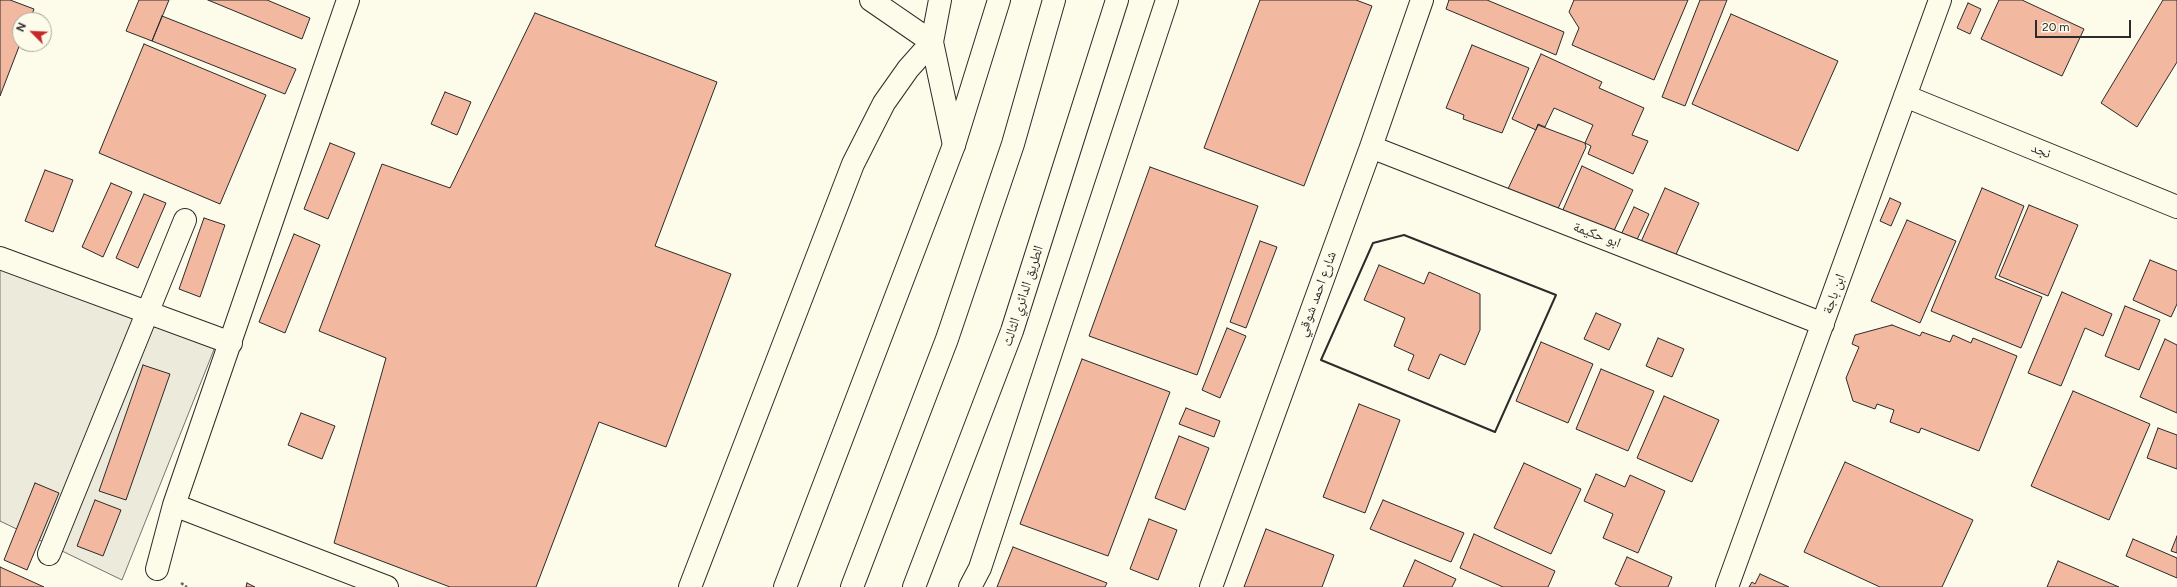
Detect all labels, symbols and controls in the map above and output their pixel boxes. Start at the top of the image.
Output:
north arrow [12,12,52,52]
scale bar [2037,12,2133,38]
text: 20 m [2042,20,2070,34]
text: N [14,21,29,34]
street label: نجد [2029,140,2053,162]
street label: ابو حكيمة [1571,218,1623,252]
street label: الطريق الدائري الثالث [999,243,1047,349]
street label: شارع احمد شوقي [1294,249,1340,339]
street label: ابن باجة [1819,272,1849,316]

